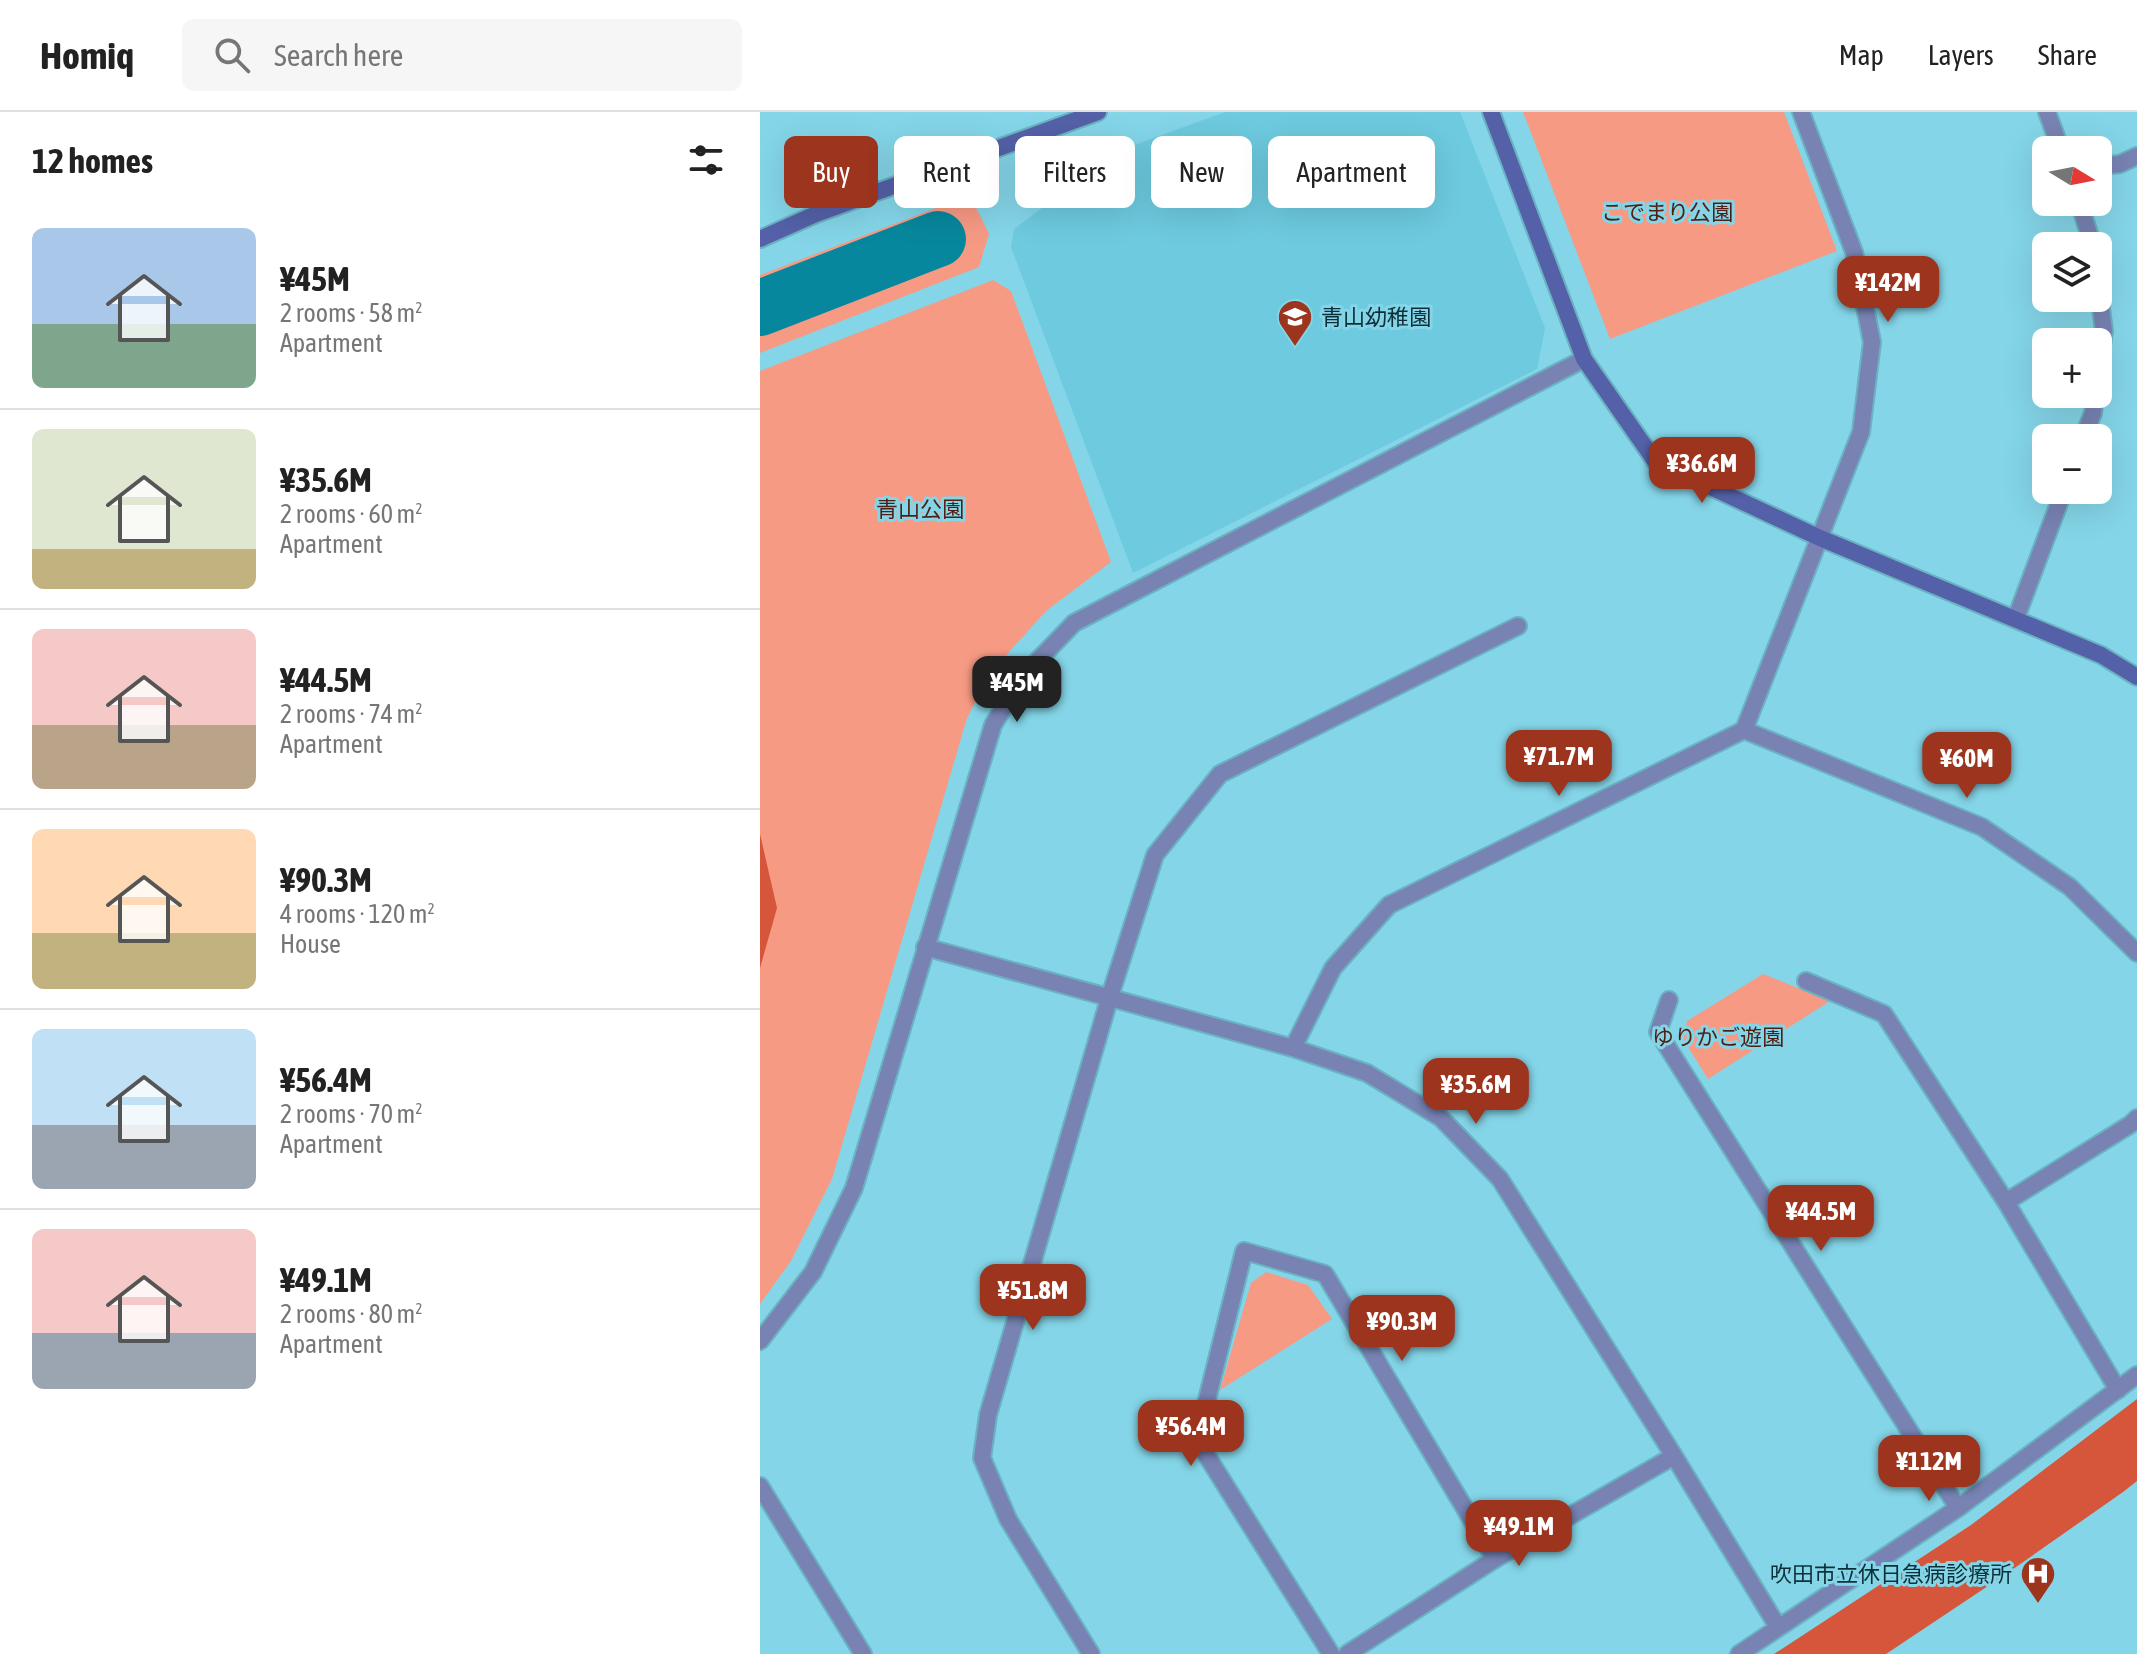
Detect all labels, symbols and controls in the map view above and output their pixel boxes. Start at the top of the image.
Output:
search box [182,19,742,91]
icon: search [210,33,254,77]
text: Homiq [40,34,134,77]
text: Search here [274,38,403,72]
text: Map [1839,39,1884,71]
text: Layers [1928,39,1994,71]
text: Share [2038,39,2097,71]
chip: Buy [784,136,878,208]
chip: Rent [894,136,999,208]
chip: Filters [1015,136,1135,208]
chip: New [1151,136,1252,208]
chip: Apartment [1268,136,1435,208]
north arrow [2032,136,2112,216]
map controls [2032,136,2112,504]
icon: filters [684,138,728,182]
text: 12 homes [32,141,153,180]
park label: こでまり公園 [1601,199,1733,225]
button: layers [2032,232,2112,312]
pin: ¥142M [1832,256,1944,324]
text: ¥45M [280,259,350,298]
icon: home [96,260,192,356]
text: ¥142M [1855,267,1921,297]
text: 2 rooms · 58 m² [280,298,422,328]
school or university icon: 青山幼稚園 [1276,298,1314,348]
place label: 青山幼稚園 [1321,304,1431,330]
text: Apartment [280,328,383,358]
button: + [2032,328,2112,408]
button: − [2032,424,2112,504]
pin: ¥36.6M [1637,437,1767,505]
text: ¥36.6M [1667,448,1737,478]
text: ¥35.6M [280,460,372,499]
icon: home [96,461,192,557]
park label: 青山公園 [876,496,964,522]
text: 2 rooms · 60 m² [280,499,422,529]
text: Apartment [280,529,383,559]
pin: ¥45M [970,656,1064,724]
text: ¥44.5M [280,660,372,699]
icon: home [96,661,192,757]
text: ¥45M [990,667,1044,697]
text: 2 rooms · 74 m² [280,699,422,729]
text: Apartment [280,729,383,759]
pin: ¥71.7M [1494,730,1624,798]
pin: ¥60M [1920,732,2014,800]
text: ¥71.7M [1524,741,1594,771]
text: ¥60M [1940,743,1994,773]
text: ¥90.3M [280,860,372,899]
icon: home [96,861,192,957]
text: 4 rooms · 120 m² [280,899,435,929]
text: House [280,929,341,959]
park label: ゆりかご遊園 [1652,1024,1784,1050]
pin: ¥35.6M [1411,1058,1541,1126]
text: ¥56.4M [280,1060,372,1099]
icon: home [96,1061,192,1157]
text: ¥35.6M [1441,1069,1511,1099]
text: 2 rooms · 70 m² [280,1099,422,1129]
text: Apartment [280,1129,383,1159]
pin: ¥44.5M [1756,1185,1886,1253]
text: ¥44.5M [1786,1196,1856,1226]
text: ¥49.1M [280,1260,372,1299]
icon: home [96,1261,192,1357]
pin: ¥51.8M [968,1264,1098,1332]
text: ¥51.8M [998,1275,1068,1305]
pin: ¥90.3M [1337,1295,1467,1363]
text: 2 rooms · 80 m² [280,1299,422,1329]
text: ¥90.3M [1367,1306,1437,1336]
text: Apartment [280,1329,383,1359]
pin: ¥56.4M [1126,1400,1256,1468]
text: ¥56.4M [1156,1411,1226,1441]
pin: ¥112M [1873,1435,1985,1503]
text: ¥112M [1896,1446,1962,1476]
pin: ¥49.1M [1454,1500,1584,1568]
text: ¥49.1M [1484,1511,1554,1541]
hospital icon: 吹田市立休日急病診療所 [2019,1555,2057,1605]
place label: 吹田市立休日急病診療所 [1770,1561,2012,1587]

